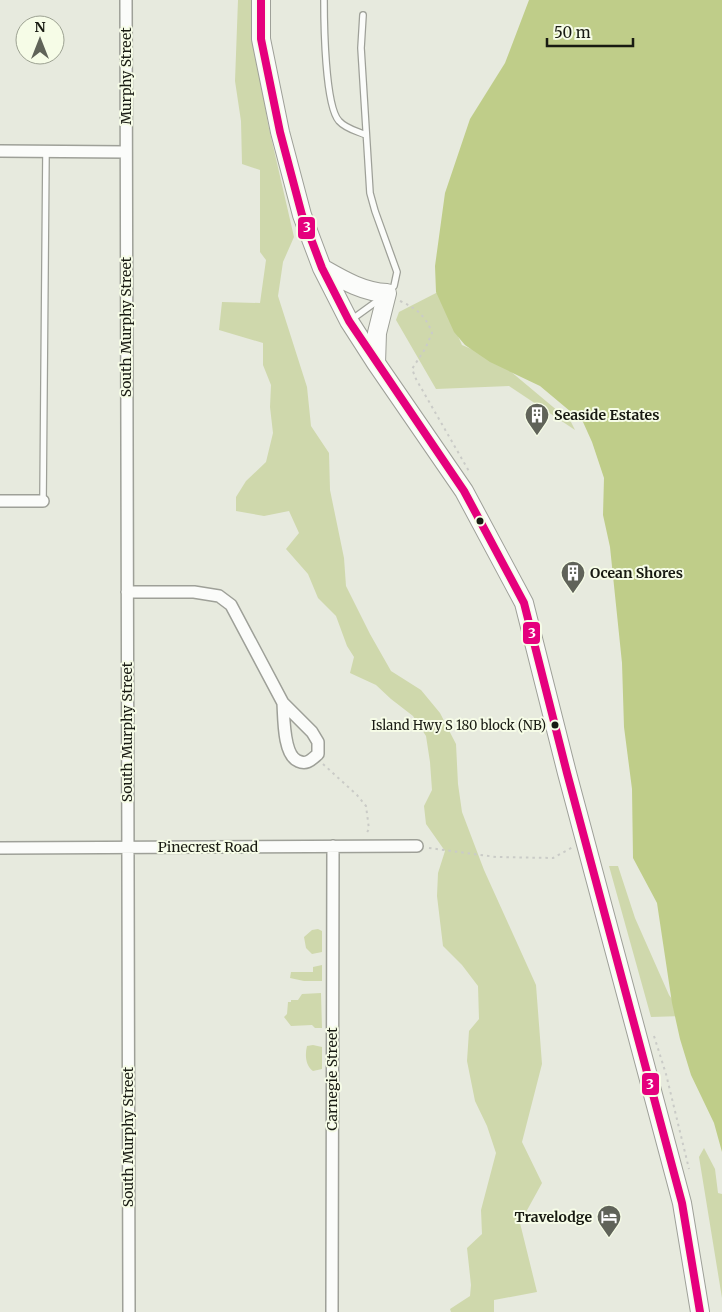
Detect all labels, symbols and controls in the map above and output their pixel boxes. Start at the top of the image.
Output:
north arrow [15,15,65,65]
scale bar [547,15,633,47]
text: N [34,18,46,36]
text: 50 m [554,23,591,42]
street label: Murphy Street [117,27,135,125]
line badge: 3 [297,216,316,240]
text: 3 [303,218,311,236]
street label: South Murphy Street [117,256,135,397]
building icon: Seaside Estates [524,402,550,436]
place label: Seaside Estates [554,406,659,424]
unlabelled marker [475,516,485,526]
building icon: Ocean Shores [560,560,586,594]
place label: Ocean Shores [590,564,683,582]
line badge: 3 [522,621,541,645]
text: 3 [528,624,536,642]
street label: South Murphy Street [118,661,136,802]
place label: Island Hwy S 180 block (NB) [371,717,546,734]
marker: Island Hwy S 180 block (NB) [550,720,560,730]
street label: Pinecrest Road [158,838,259,856]
street label: Carnegie Street [323,1027,341,1131]
street label: South Murphy Street [119,1066,137,1207]
line badge: 3 [641,1072,660,1096]
text: 3 [646,1075,654,1093]
hotel icon: Travelodge [596,1204,622,1238]
place label: Travelodge [515,1208,592,1226]

